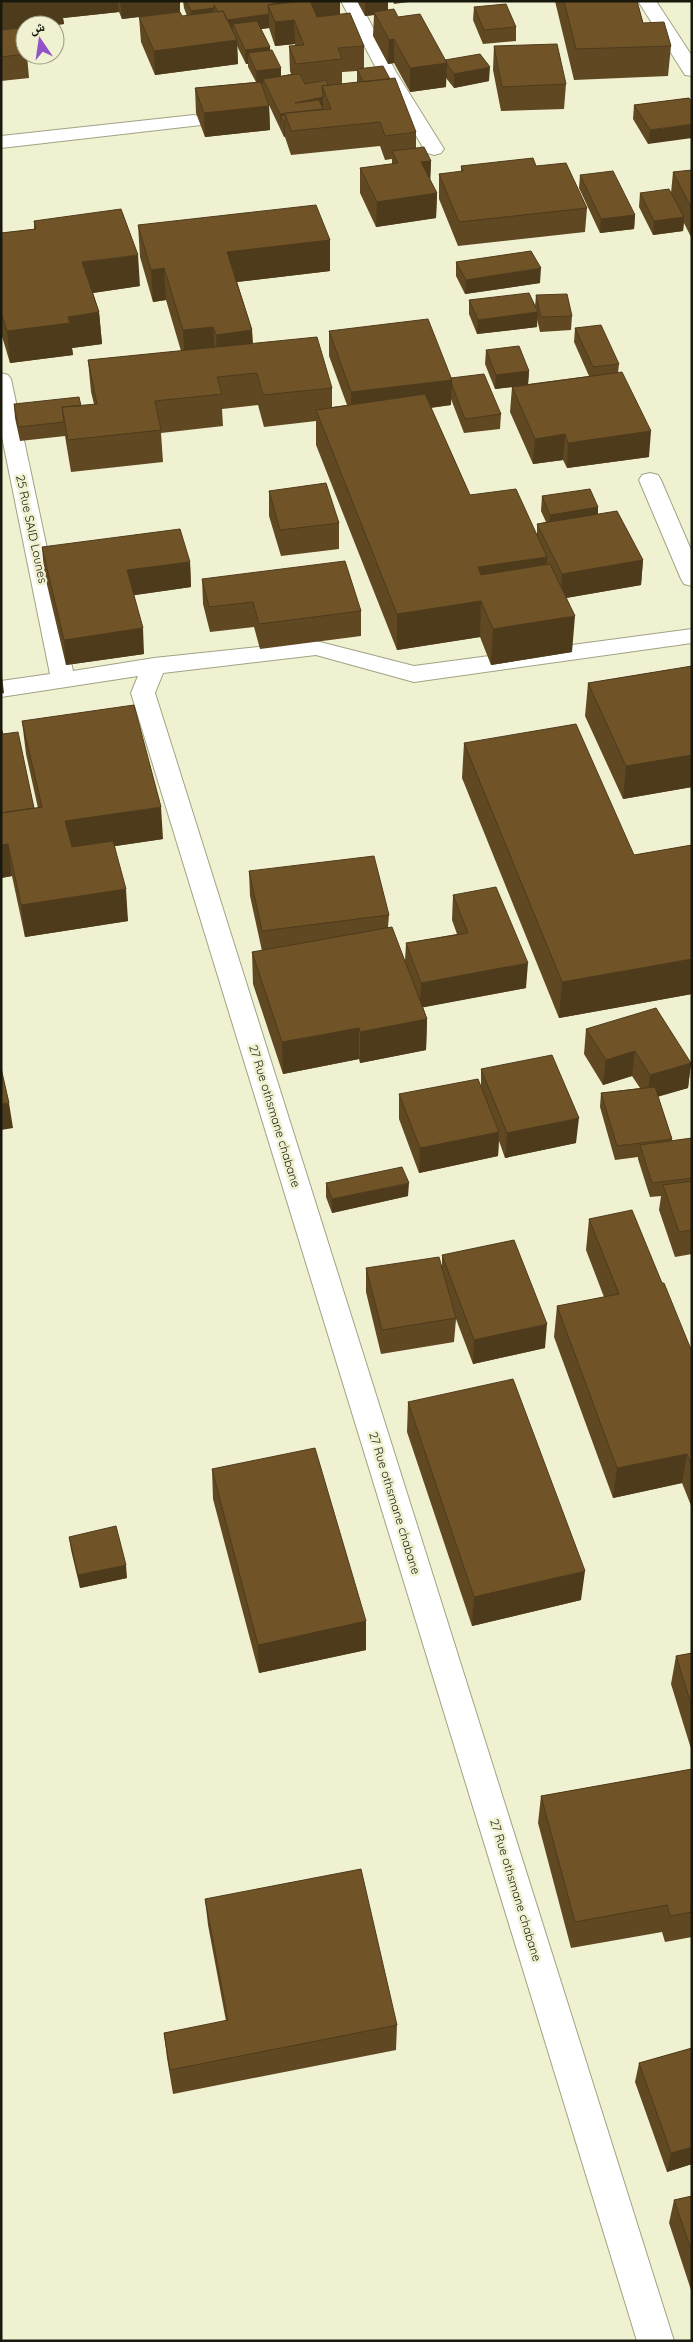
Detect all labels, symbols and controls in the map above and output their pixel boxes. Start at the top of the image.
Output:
north arrow [15,15,65,65]
text: ش [28,17,46,38]
street label: 25 Rue SAID Lounes [13,473,51,585]
street label: 27 Rue othsmane chabane [246,1043,304,1189]
street label: 27 Rue othsmane chabane [366,1430,424,1576]
street label: 27 Rue othsmane chabane [487,1817,545,1963]

